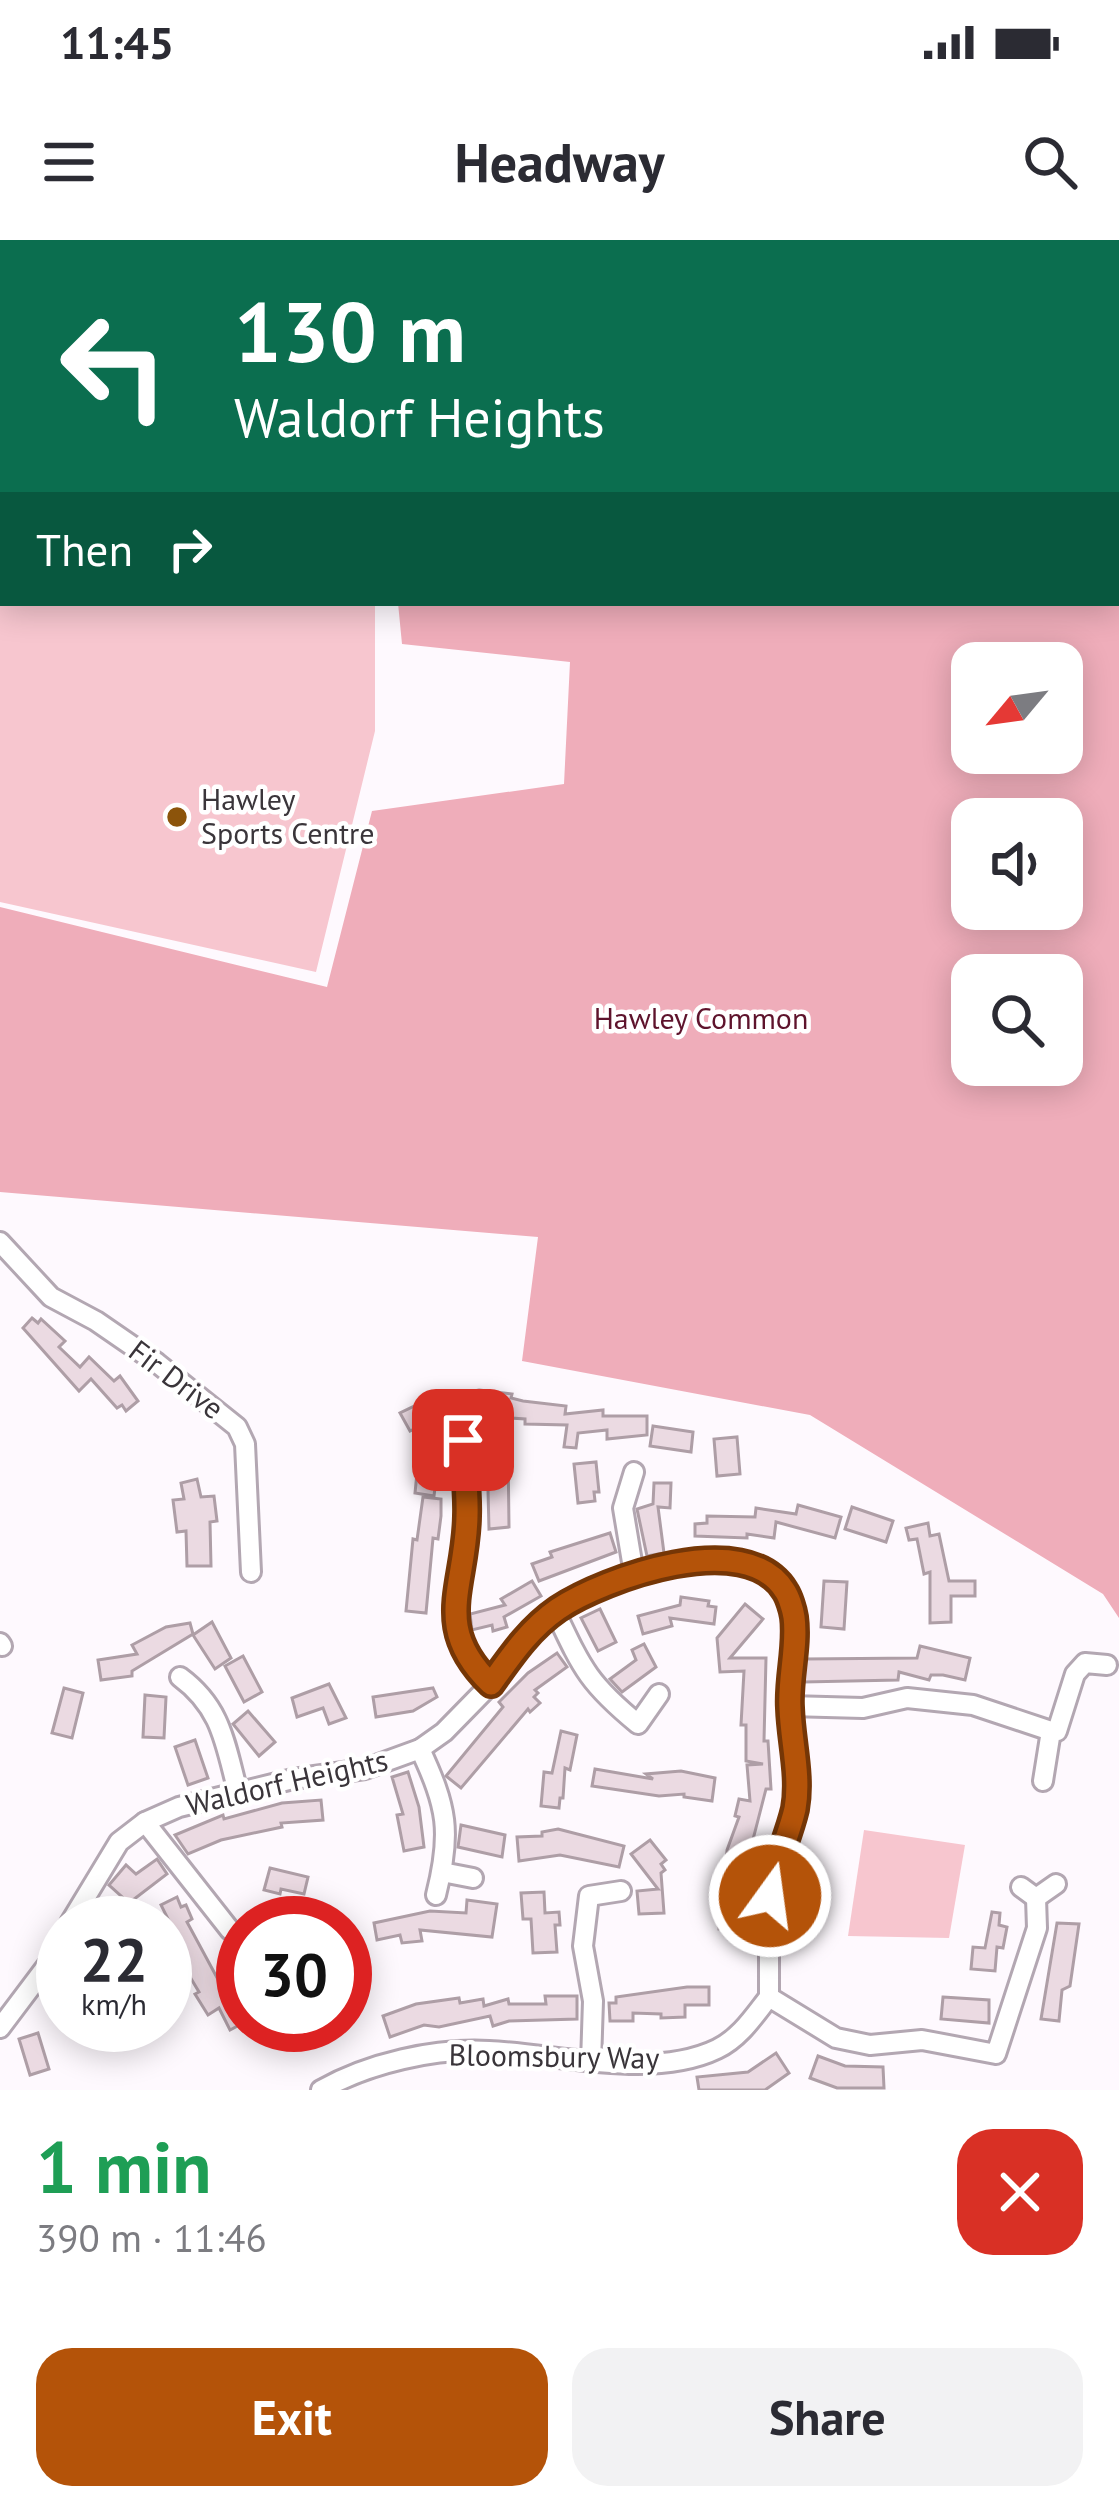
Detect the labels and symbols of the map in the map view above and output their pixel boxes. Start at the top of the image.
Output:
north arrow [951,642,1083,774]
place label: Hawley Sports Centre [201,779,375,852]
marker: Hawley Sports Centre [164,804,190,830]
park label: Hawley Common [594,998,808,1037]
street label: Fir Drive [122,1330,232,1427]
pin [412,1389,514,1491]
street label: Waldorf Heights [182,1739,391,1824]
position arrow [707,1833,833,1959]
speed limit sign: 30 [216,1896,372,2052]
street label: Bloomsbury Way [448,2034,660,2077]

